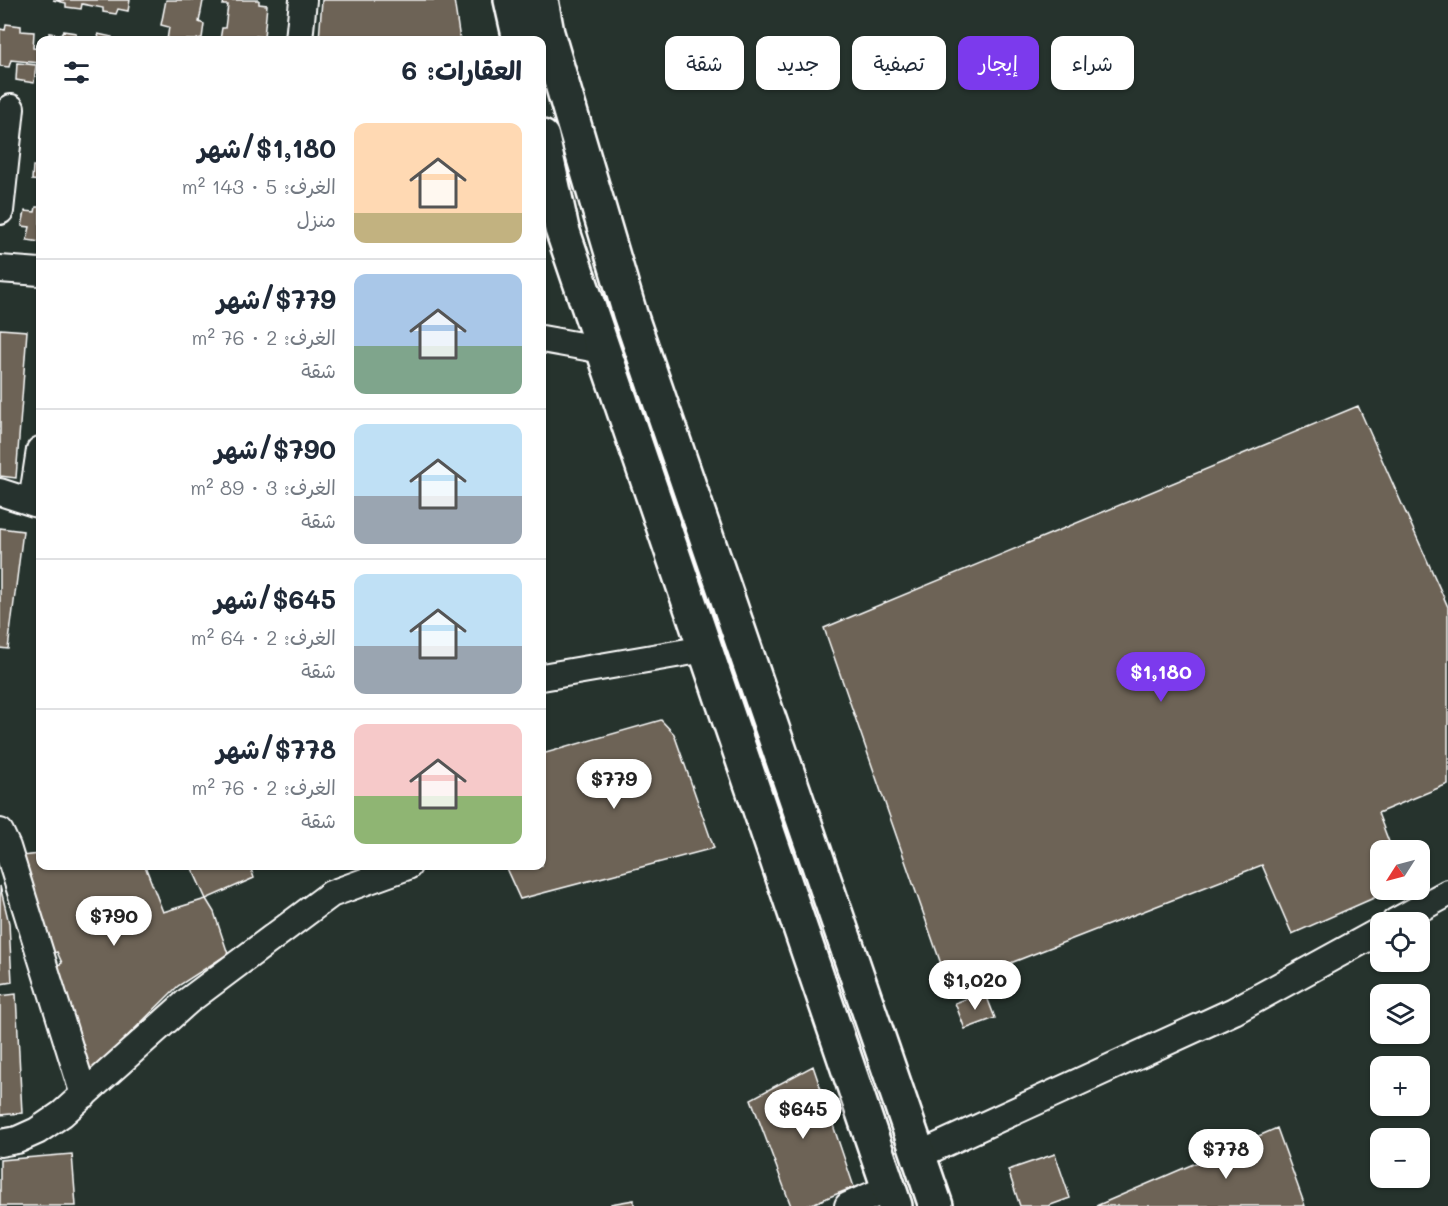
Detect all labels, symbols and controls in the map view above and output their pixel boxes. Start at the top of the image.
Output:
chip: شقة [665,36,744,90]
chip: جديد [756,36,840,90]
chip: تصفية [852,36,946,90]
chip: إيجار [958,36,1039,90]
chip: شراء [1051,36,1134,90]
text: العقارات: 6 [402,53,522,87]
icon: filters [60,56,93,89]
text: $1,180/شهر [198,131,336,165]
icon: home [402,147,474,219]
text: الغرف: 5 · 143 m² [182,173,336,199]
text: منزل [297,206,336,232]
text: $779/شهر [217,282,336,316]
icon: home [402,298,474,370]
text: الغرف: 2 · 76 m² [191,324,336,350]
text: شقة [301,357,336,383]
text: $790/شهر [215,432,336,466]
icon: home [402,448,474,520]
text: الغرف: 3 · 89 m² [190,474,336,500]
text: شقة [301,507,336,533]
text: $645/شهر [214,582,336,616]
icon: home [402,598,474,670]
text: الغرف: 2 · 64 m² [191,624,336,650]
pin: $1,180 [1112,652,1210,703]
text: شقة [301,657,336,683]
text: $1,180 [1130,658,1192,684]
text: $778/شهر [216,732,336,766]
icon: home [402,748,474,820]
pin: $779 [578,759,650,810]
text: $779 [591,765,637,791]
text: الغرف: 2 · 76 m² [191,774,336,800]
text: شقة [301,807,336,833]
north arrow [1370,840,1430,900]
map controls [1370,840,1430,1188]
pin: $790 [78,896,150,947]
text: $790 [90,902,138,928]
button: locate [1370,912,1430,972]
pin: $1,020 [926,960,1024,1011]
text: $1,020 [943,966,1007,992]
button: layers [1370,984,1430,1044]
button: + [1370,1056,1430,1116]
pin: $645 [767,1089,839,1140]
text: $645 [779,1095,827,1121]
button: − [1370,1128,1430,1188]
pin: $778 [1190,1129,1262,1180]
text: $778 [1202,1135,1250,1161]

